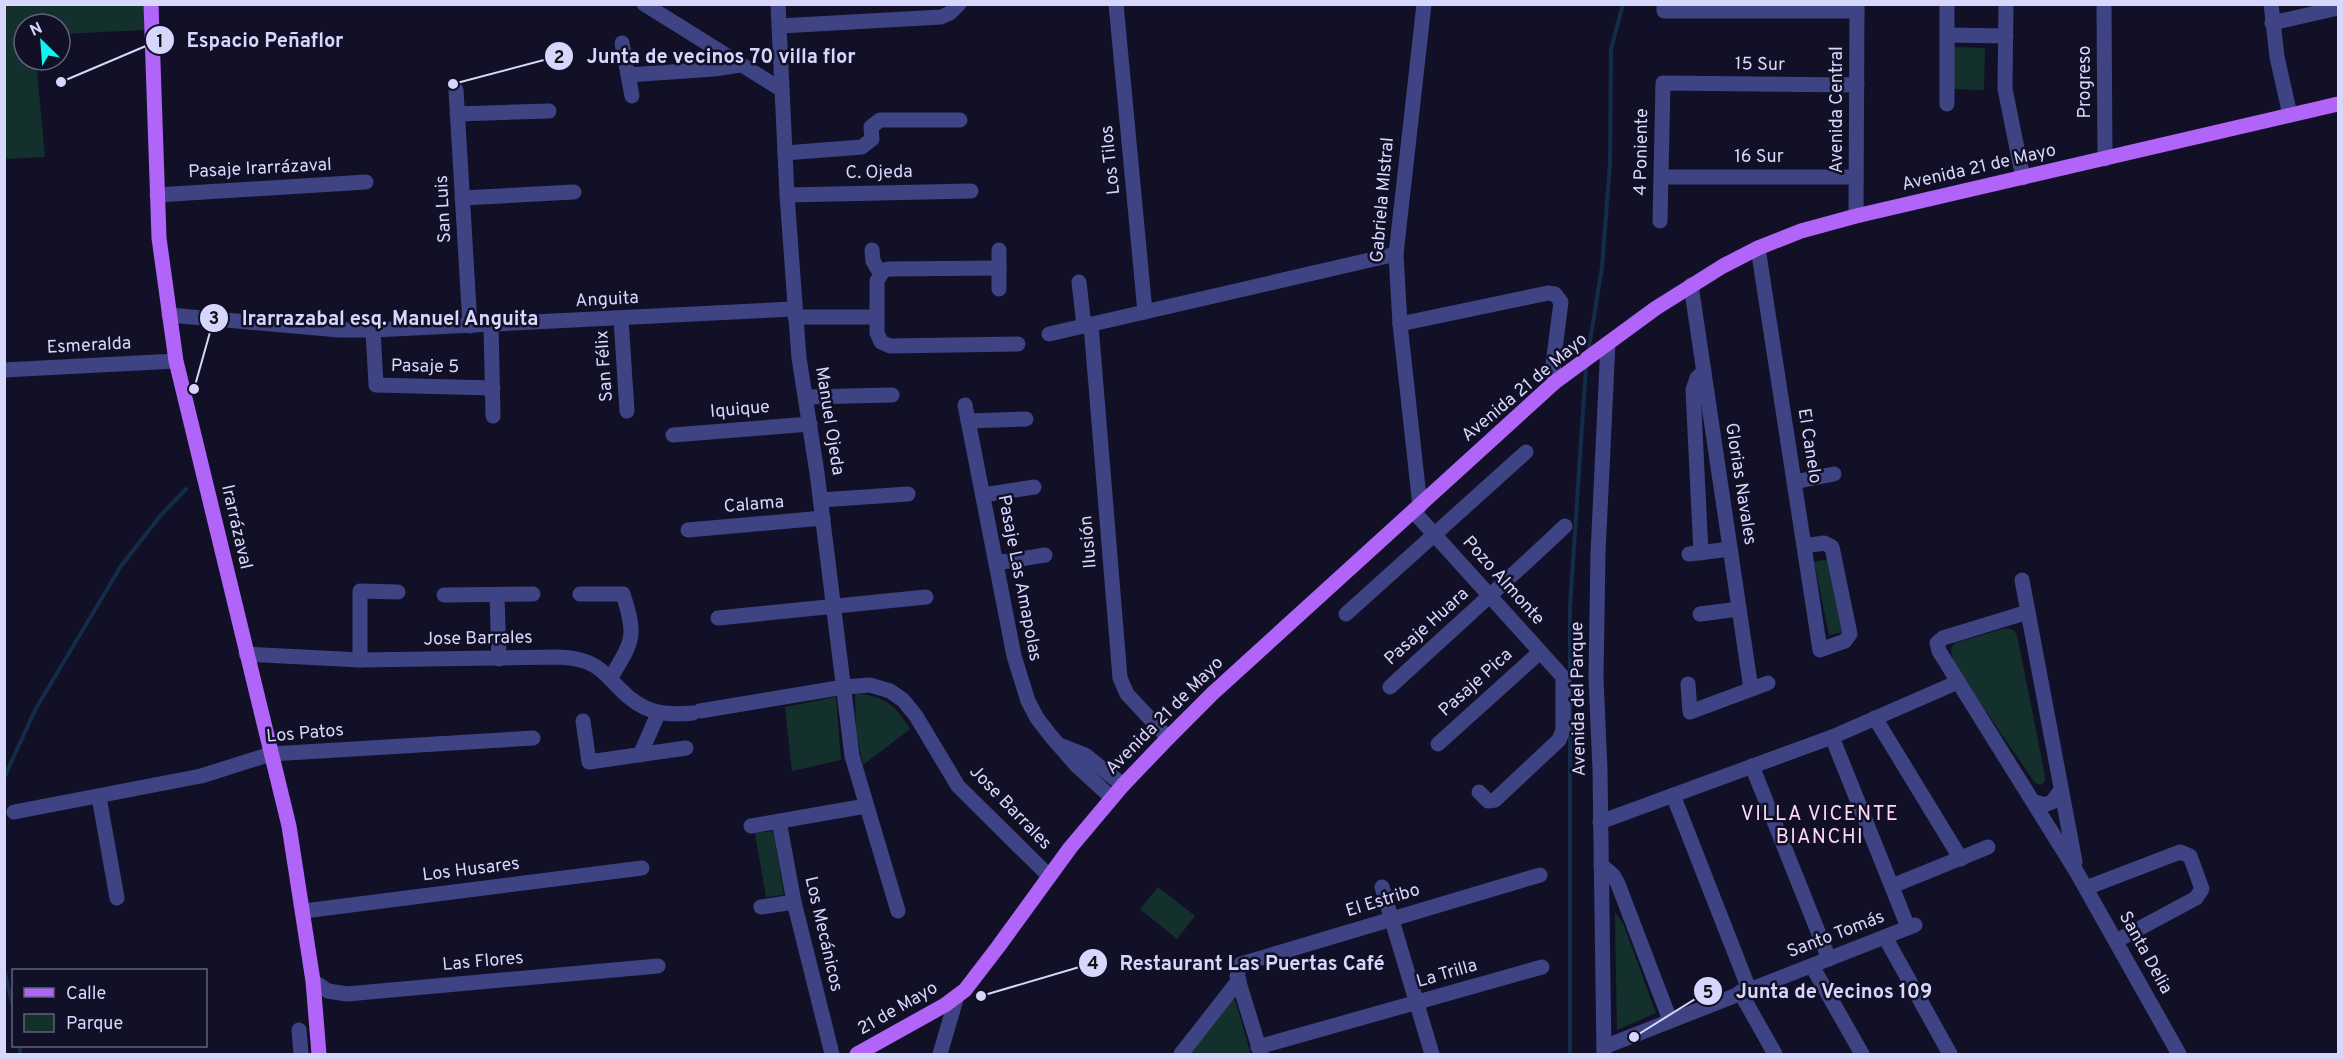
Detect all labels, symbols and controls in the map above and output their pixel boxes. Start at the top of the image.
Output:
north arrow [12,12,72,72]
text: N [27,19,46,42]
callout: Espacio Peñaflor [145,21,355,59]
text: Espacio Peñaflor [187,29,344,55]
text: 1 [156,31,164,54]
callout: Junta de vecinos 70 villa flor [544,37,867,75]
text: Junta de vecinos 70 villa flor [587,45,856,71]
street label: Avenida Central [1826,46,1849,174]
street label: Progreso [2074,46,2097,118]
text: 2 [553,47,565,70]
street label: 15 Sur [1735,53,1785,77]
street label: 4 Poniente [1630,108,1654,196]
street label: Los Tilos [1096,124,1126,196]
street label: Gabriela MIstral [1366,136,1400,264]
street label: Avenida 21 de Mayo [1900,139,2058,197]
street label: 16 Sur [1734,146,1784,169]
street label: Pasaje Irarrázaval [188,154,332,184]
street label: C. Ojeda [845,161,913,185]
street label: San Luis [431,174,457,244]
street label: Anguita [575,287,639,313]
callout: Irarrazabal esq. Manuel Anguita [199,299,550,337]
text: Irarrazabal esq. Manuel Anguita [242,307,538,333]
text: 3 [209,308,219,331]
street label: San Félix [591,329,619,403]
street label: Avenida 21 de Mayo [1457,329,1593,447]
street label: Esmeralda [46,332,132,360]
street label: Pasaje 5 [391,355,459,379]
street label: Manuel Ojeda [809,365,849,477]
street label: Iquique [709,396,771,424]
street label: El Canelo [1792,407,1826,485]
street label: Glorias Navales [1719,421,1761,547]
street label: Irarrázaval [215,482,257,572]
street label: Calama [723,491,785,519]
street label: Pasaje Las Amapolas [992,493,1046,663]
street label: Ilusión [1075,515,1103,569]
street label: Pozo Almonte [1457,532,1549,630]
street label: Pasaje Huara [1380,583,1474,671]
street label: Avenida del Parque [1566,621,1592,777]
street label: Jose Barrales [423,627,533,651]
street label: Pasaje Pica [1434,644,1518,722]
street label: Avenida 21 de Mayo [1101,652,1229,780]
street label: Los Patos [265,719,345,749]
street label: Jose Barrales [964,761,1056,855]
district label: VILLA VICENTE BIANCHI [1741,802,1899,851]
street label: Los Husares [421,853,521,887]
street label: Los Mecánicos [799,874,847,994]
street label: El Estribo [1343,879,1423,923]
street label: Santo Tomás [1784,906,1888,964]
street label: Santa Delia [2113,908,2177,998]
callout: Restaurant Las Puertas Café [1078,944,1397,982]
street label: Las Flores [441,947,525,977]
text: Restaurant Las Puertas Café [1119,952,1385,978]
text: 4 [1087,953,1099,976]
street label: La Trilla [1414,954,1480,994]
legend [12,969,207,1047]
callout: Junta de Vecinos 109 [1693,972,1944,1010]
street label: 21 de Mayo [854,977,942,1041]
text: Junta de Vecinos 109 [1736,980,1932,1006]
text: 5 [1703,982,1714,1005]
text: Calle [66,983,106,1006]
text: Parque [66,1013,123,1036]

